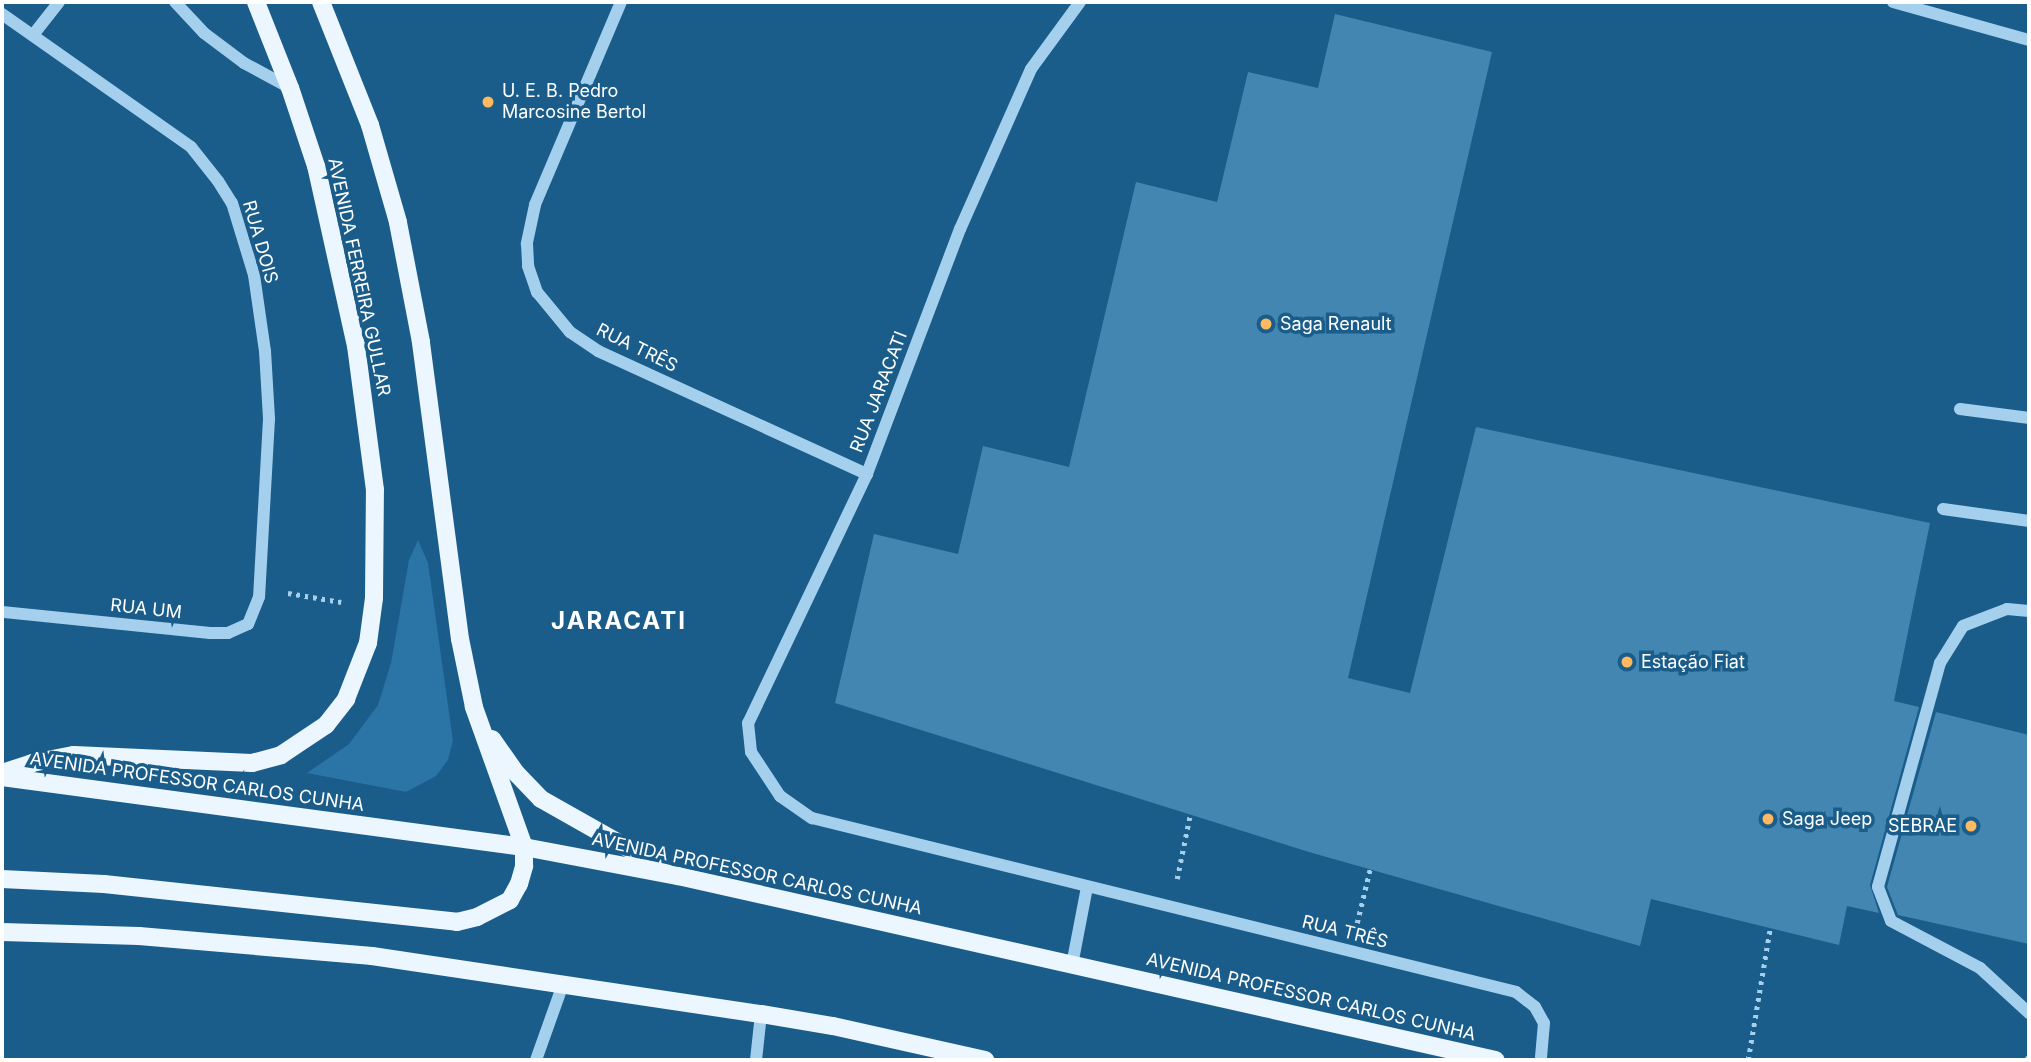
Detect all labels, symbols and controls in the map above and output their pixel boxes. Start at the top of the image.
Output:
place label: U. E. B. Pedro Marcosine Bertol [502,81,646,124]
marker: U. E. B. Pedro Marcosine Bertol [480,94,496,110]
street label: AVENIDA FERREIRA GULLAR [323,156,395,398]
street label: RUA DOIS [238,198,282,286]
place label: Saga Renault [1280,313,1392,335]
marker: Saga Renault [1258,316,1274,332]
street label: RUA TRÊS [593,319,681,377]
street label: RUA JARACATI [846,328,912,456]
street label: RUA UM [109,595,183,623]
district label: JARACATI [552,607,686,635]
place label: Estação Fiat [1641,651,1745,673]
marker: Estação Fiat [1619,654,1635,670]
street label: AVENIDA PROFESSOR CARLOS CUNHA [29,748,365,816]
place label: Saga Jeep [1782,808,1872,830]
marker: Saga Jeep [1760,811,1776,827]
place label: SEBRAE [1888,815,1957,837]
marker: SEBRAE [1963,818,1979,834]
street label: AVENIDA PROFESSOR CARLOS CUNHA [590,828,924,920]
street label: RUA TRÊS [1300,911,1390,953]
street label: AVENIDA PROFESSOR CARLOS CUNHA [1144,949,1478,1045]

